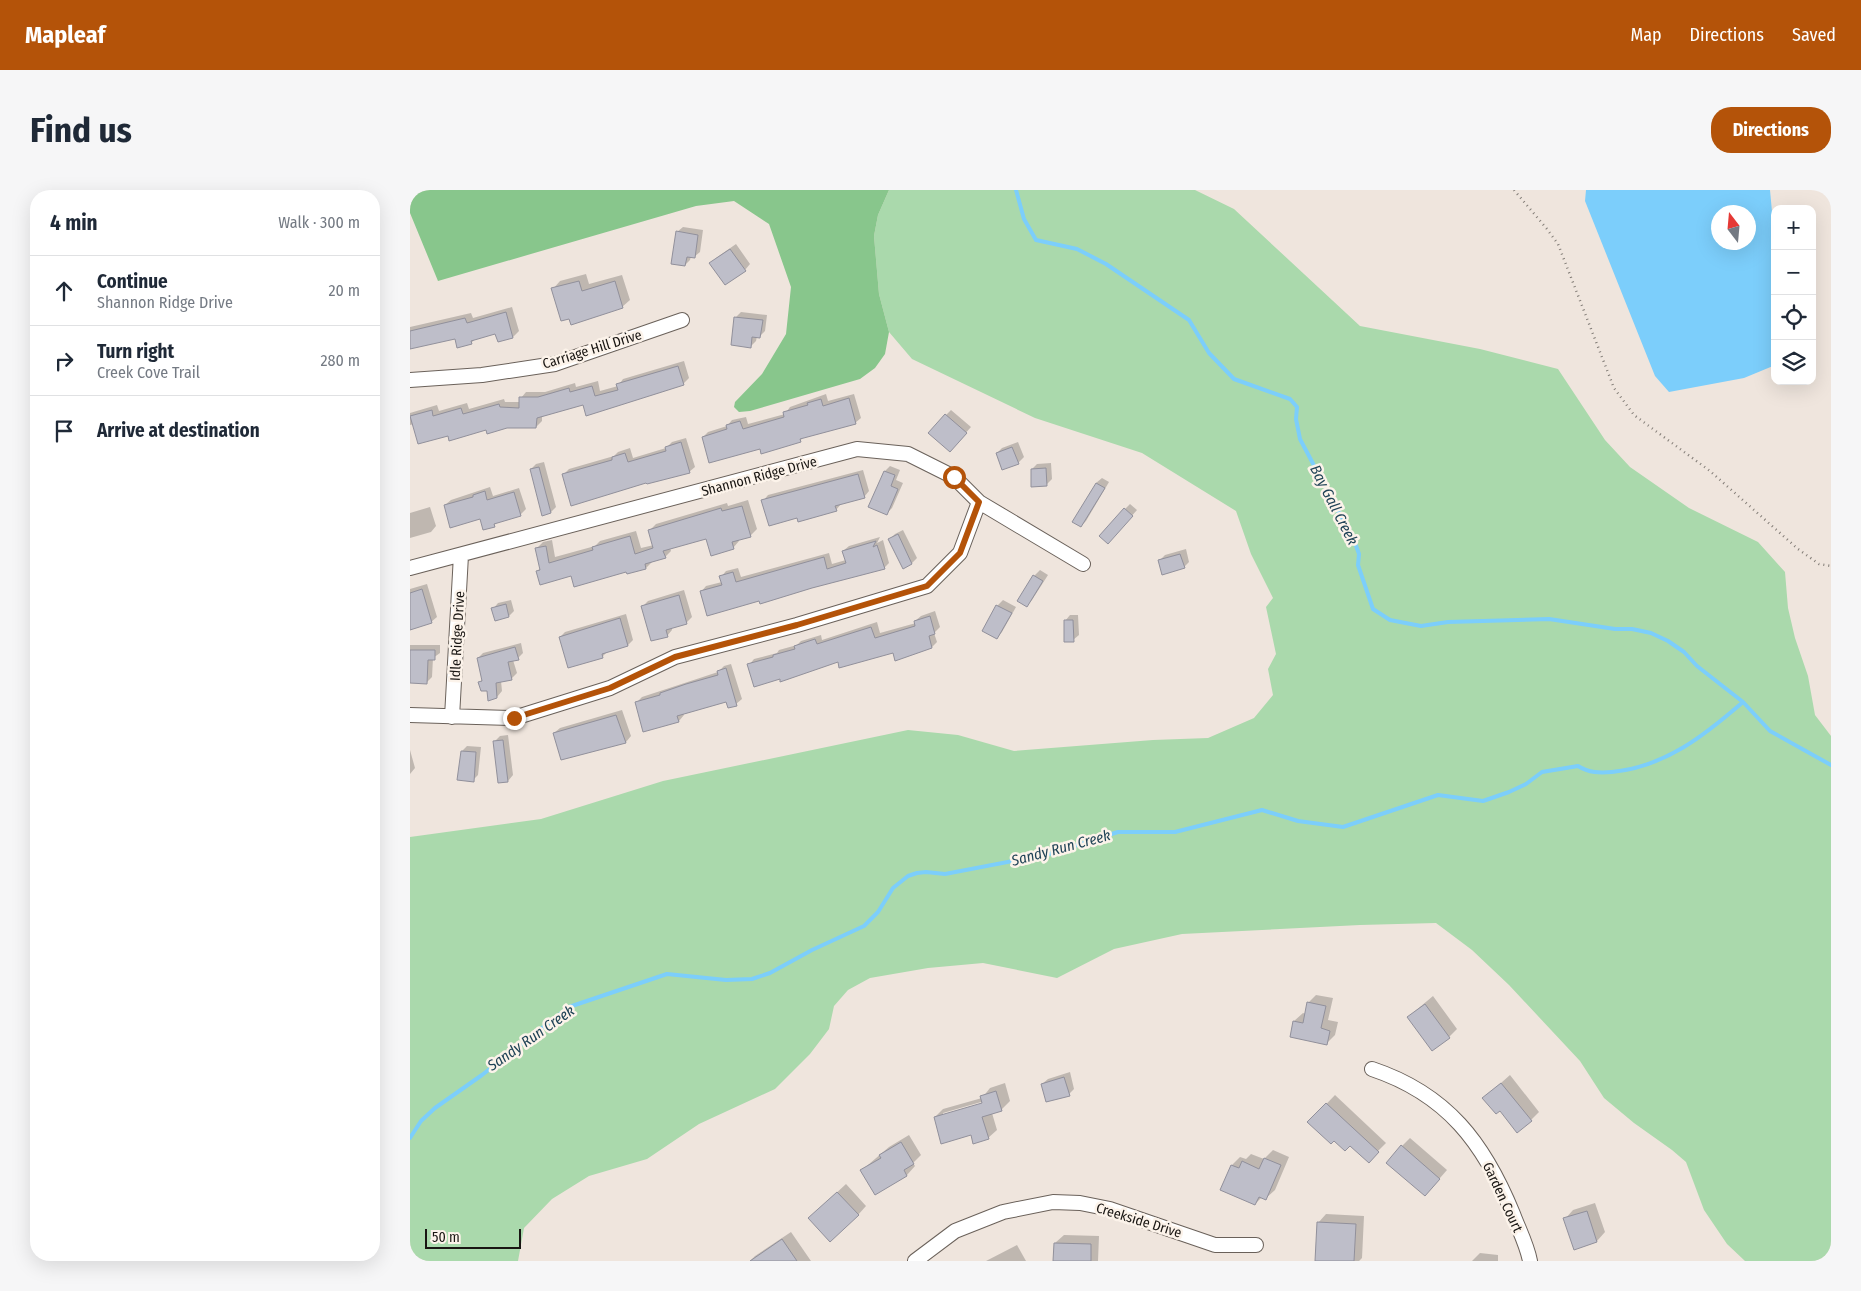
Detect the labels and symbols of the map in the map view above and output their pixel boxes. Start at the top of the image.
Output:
north arrow [1711,205,1756,250]
street label: Carriage Hill Drive [541,326,644,373]
street label: Shannon Ridge Drive [700,453,819,500]
water label: Bay Gall Creek [1306,462,1362,549]
route start [943,466,966,489]
street label: Idle Ridge Drive [447,591,468,681]
route end [503,707,526,730]
water label: Sandy Run Creek [1008,826,1113,870]
water label: Sandy Run Creek [483,1001,578,1075]
street label: Garden Court [1479,1159,1526,1235]
street label: Creekside Drive [1094,1199,1184,1242]
scale bar [425,1226,521,1249]

